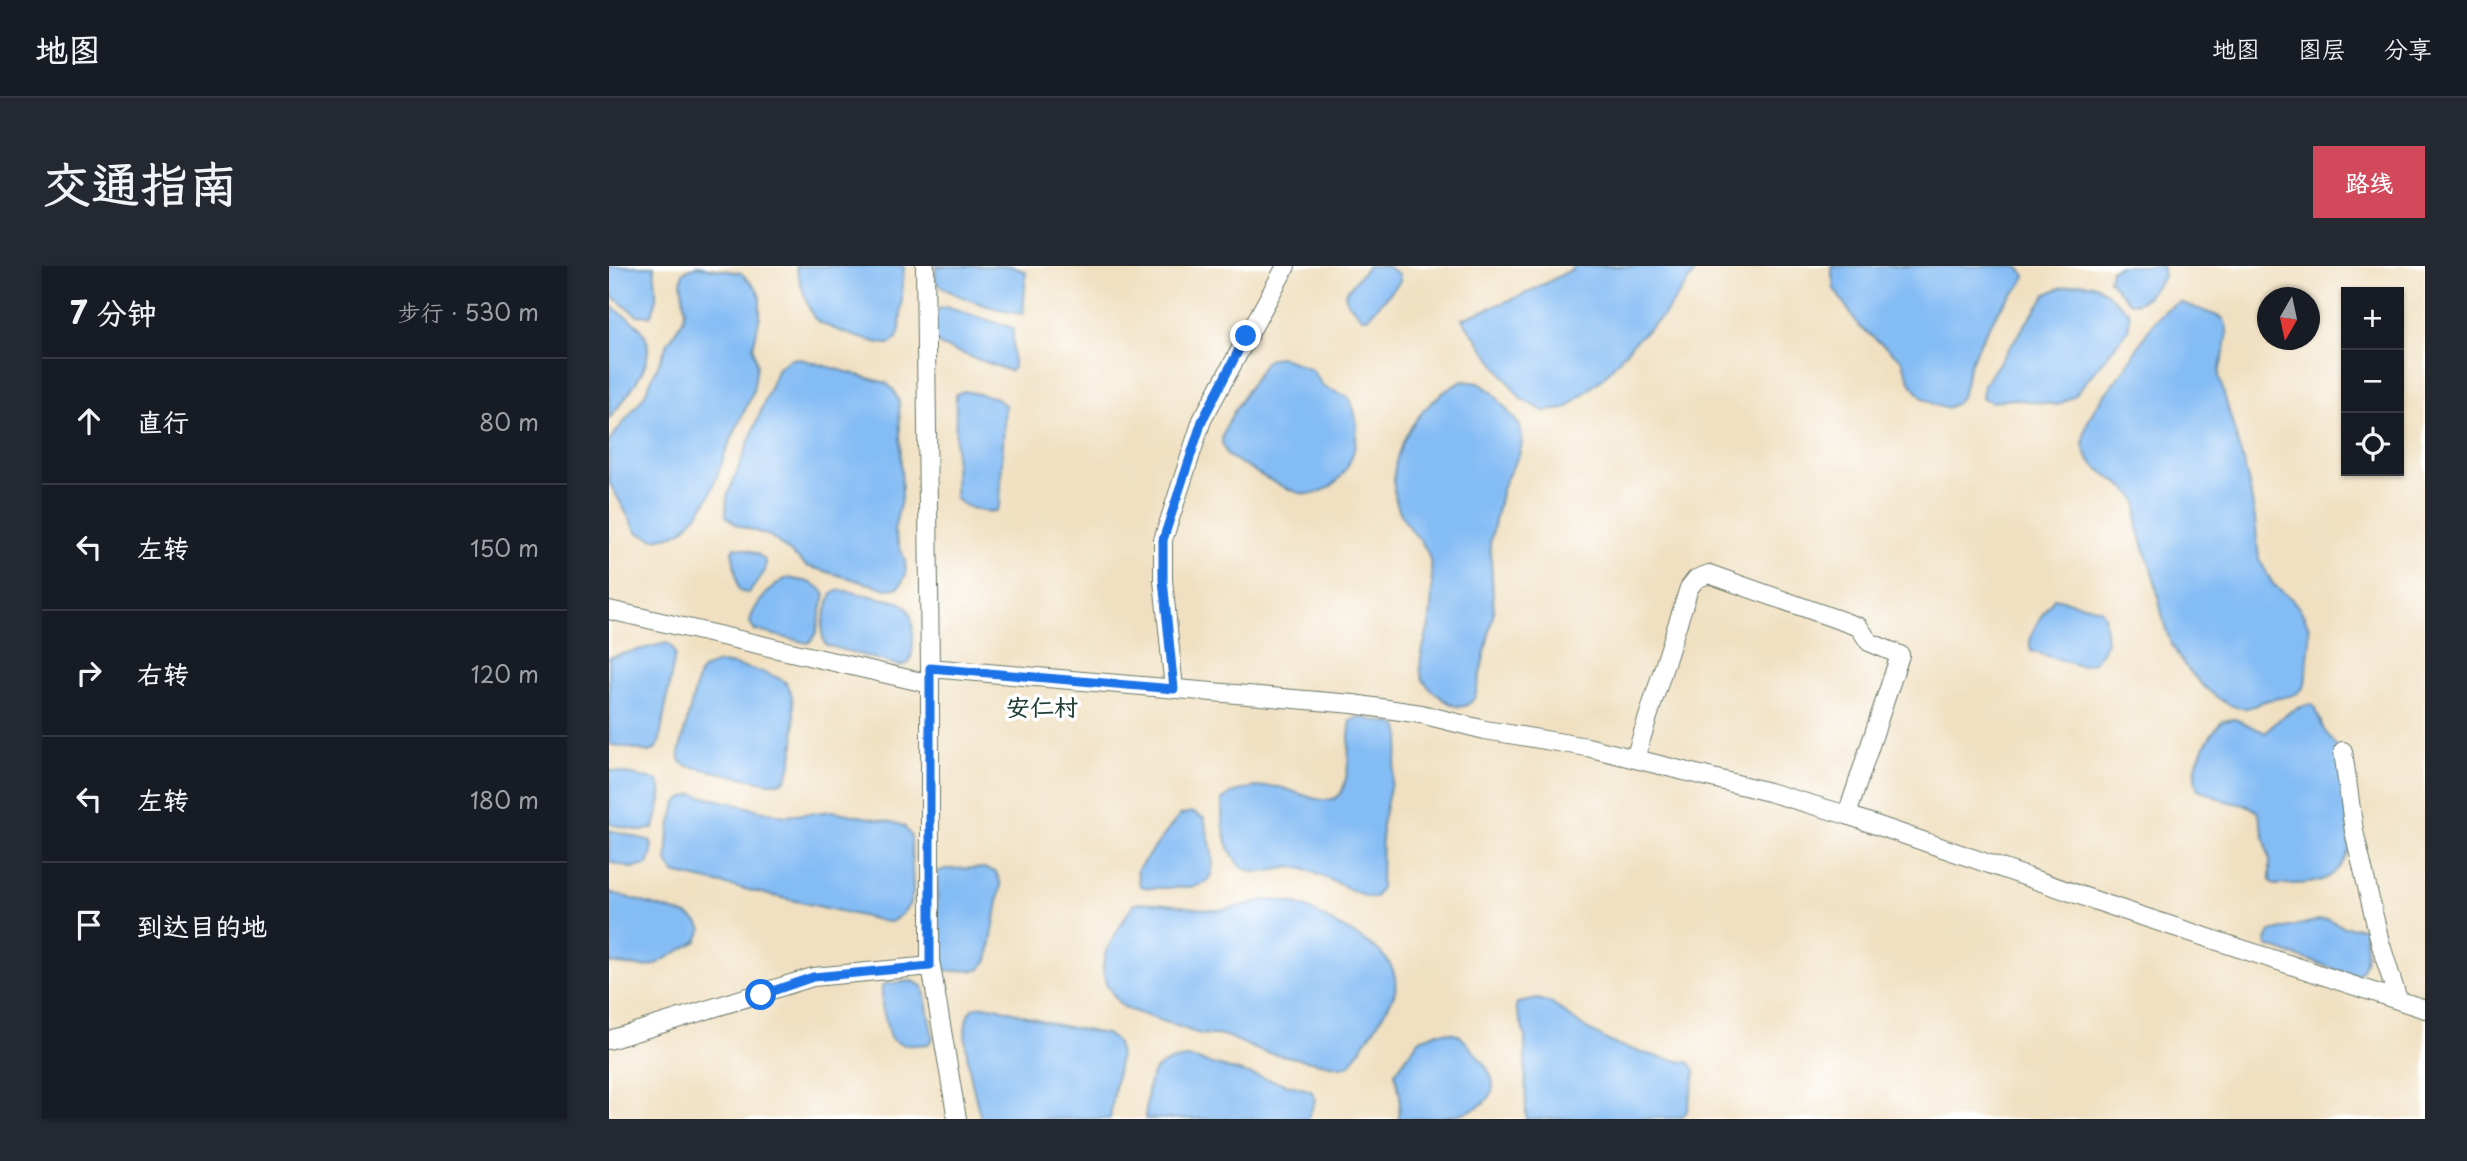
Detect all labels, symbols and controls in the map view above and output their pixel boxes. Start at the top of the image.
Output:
text: 地图 [35,23,101,73]
text: 地图 [2212,30,2260,66]
text: 图层 [2298,30,2346,66]
text: 分享 [2384,30,2432,66]
text: 交通指南 [42,145,238,219]
button: 路线 [2313,146,2425,218]
north arrow [2257,287,2320,350]
map controls [2341,287,2404,476]
button: + [2341,287,2404,350]
text: 7 分钟 [70,289,157,334]
text: 步行 · 530 m [398,294,539,329]
route end [1230,320,1261,351]
button: − [2341,350,2404,413]
icon: ahead [70,402,108,440]
text: 直行 [137,402,189,441]
text: 80 m [479,404,539,439]
button: locate [2341,413,2404,476]
icon: left [70,528,108,566]
text: 左转 [137,528,189,567]
text: 150 m [470,530,539,565]
icon: right [70,654,108,692]
text: 右转 [137,654,189,693]
text: 120 m [471,656,539,691]
district label: 安仁村 [1006,688,1078,724]
icon: left [70,780,108,818]
text: 左转 [137,780,189,819]
text: 180 m [470,782,539,817]
icon: arrive [70,906,108,944]
text: 到达目的地 [137,906,267,945]
route start [745,979,776,1010]

